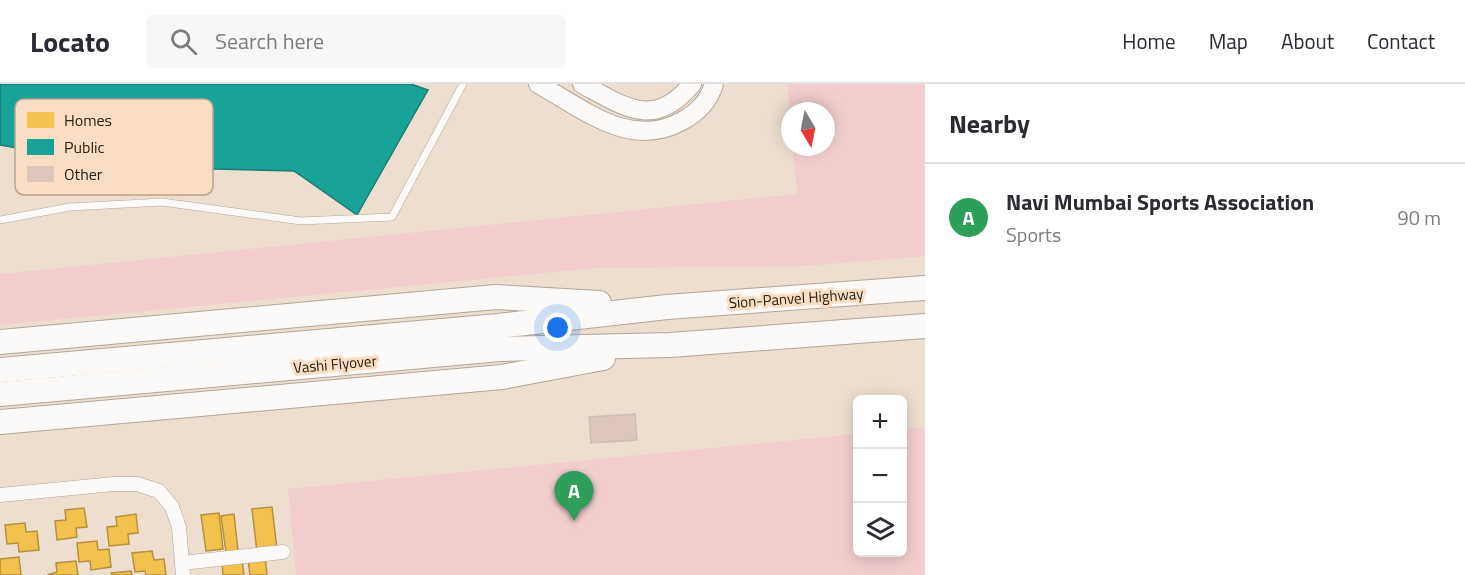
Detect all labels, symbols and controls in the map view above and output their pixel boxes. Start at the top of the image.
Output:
search box [146,14,566,68]
text: Locato [30,20,110,63]
text: Search here [215,24,324,58]
icon: search [167,25,200,58]
text: Home [1122,25,1176,57]
text: Map [1209,25,1248,57]
text: About [1281,25,1334,57]
text: Contact [1367,25,1435,57]
legend [15,99,213,195]
north arrow [781,102,835,156]
text: Nearby [949,104,1030,143]
text: Homes [64,108,112,132]
text: Public [64,135,105,159]
text: Other [64,162,103,186]
text: Navi Mumbai Sports Association [1006,185,1314,219]
text: A [962,202,975,233]
text: 90 m [1397,202,1441,233]
text: Sports [1006,219,1061,250]
street label: Sion-Panvel Highway [728,282,864,314]
your location [543,313,572,342]
street label: Vashi Flyover [292,349,378,379]
map controls [853,395,907,557]
button: + [853,395,907,449]
button: − [853,449,907,503]
pin: A [554,472,594,521]
button: layers [853,503,907,557]

